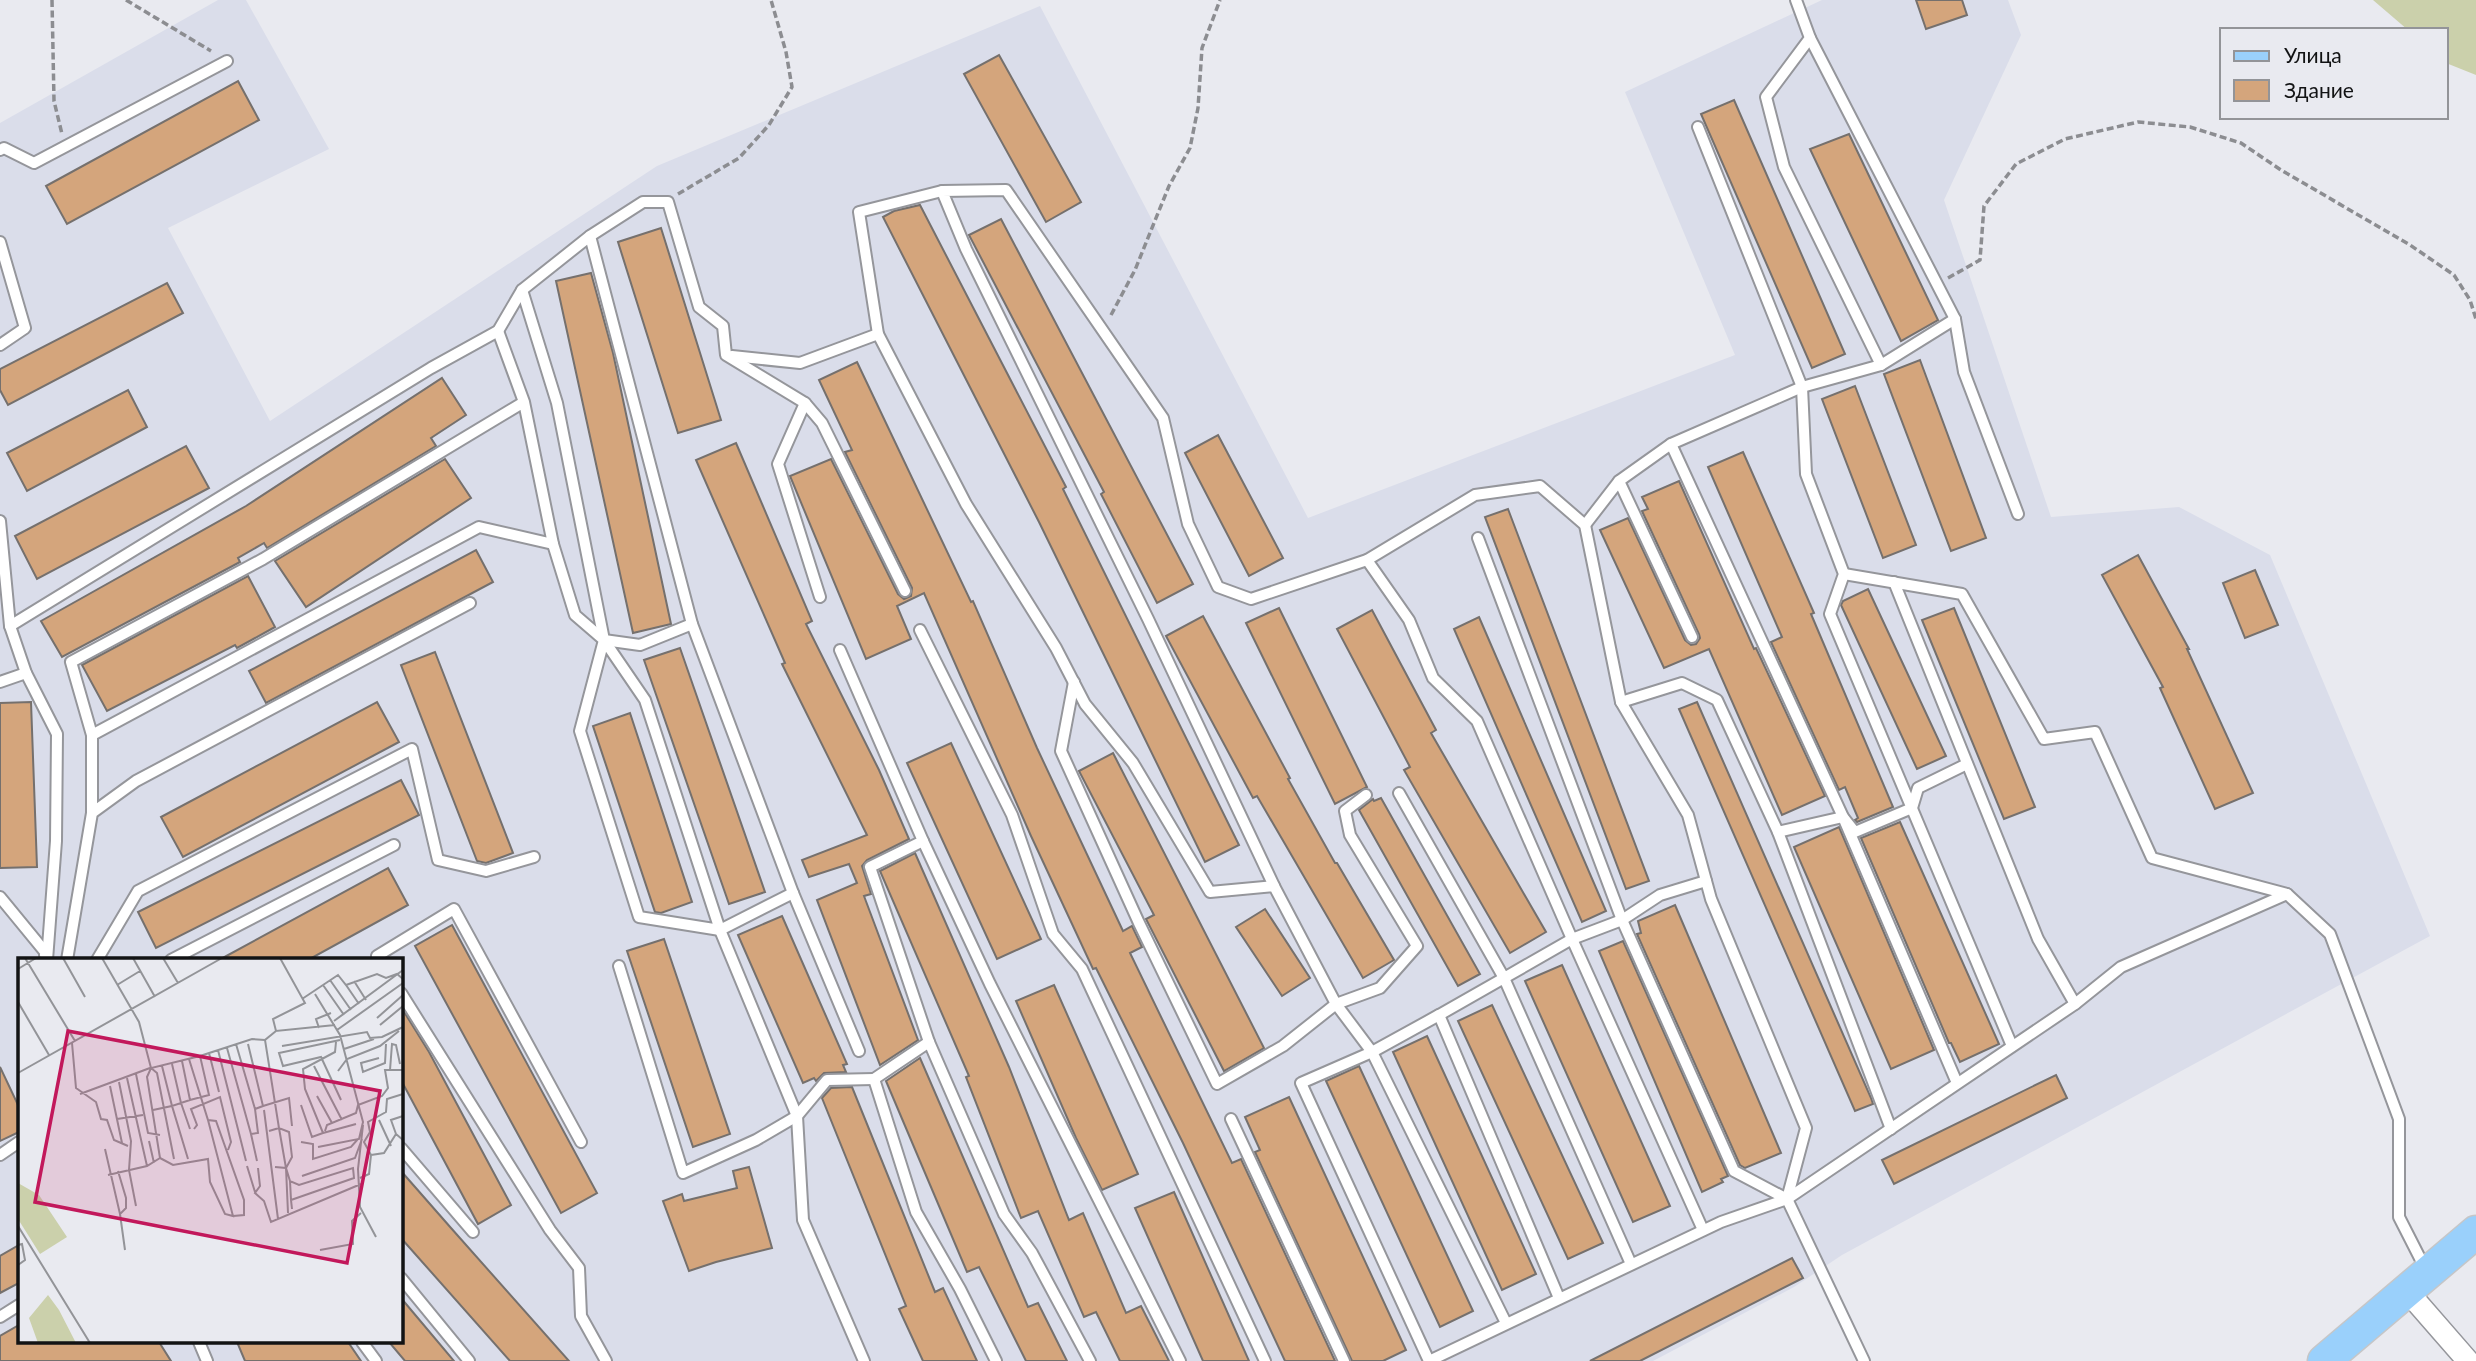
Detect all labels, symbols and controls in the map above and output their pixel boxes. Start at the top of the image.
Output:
legend [2220,28,2448,119]
text: Улица [2284,42,2342,67]
text: Здание [2284,77,2354,102]
inset map [18,958,402,1344]

